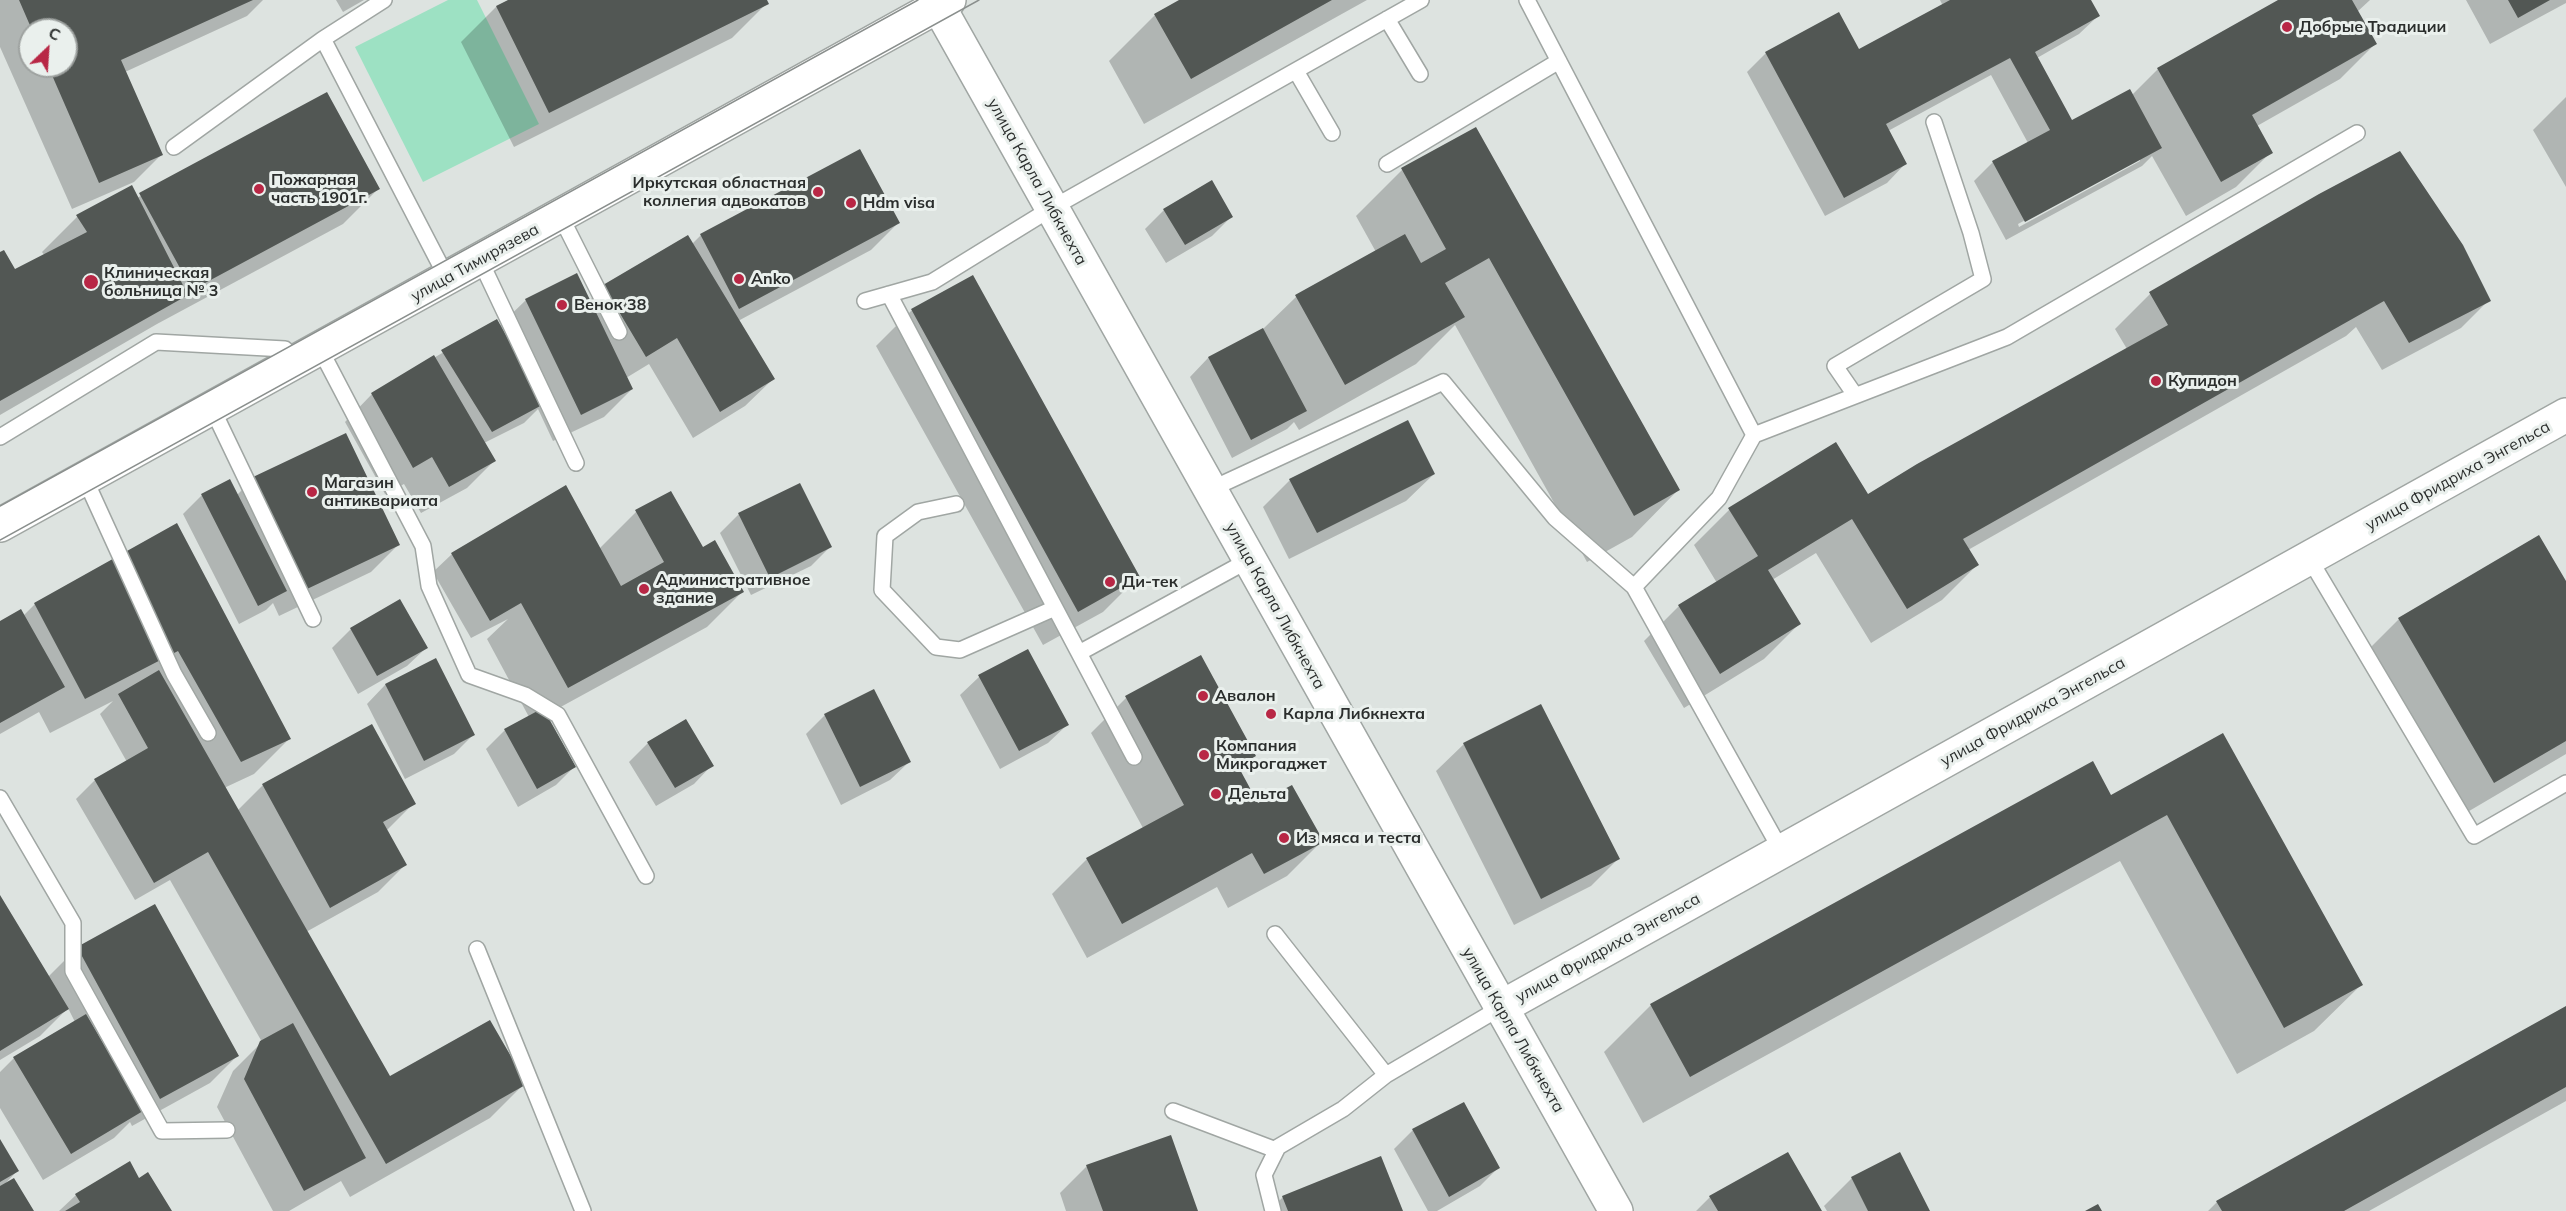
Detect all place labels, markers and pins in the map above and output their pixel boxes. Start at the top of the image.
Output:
place label: Добрые Традиции [2299,17,2446,37]
marker: Добрые Традиции [2280,20,2294,34]
place label: Пожарная часть 1901г. [271,170,368,208]
place label: Иркутская областная коллегия адвокатов [633,173,806,211]
marker: Пожарная часть 1901г. [252,182,266,196]
marker: Иркутская областная коллегия адвокатов [811,185,825,199]
place label: Hdm visa [863,193,935,213]
marker: Hdm visa [844,196,858,210]
place label: Клиническая больница № 3 [104,263,218,301]
place label: Anko [751,269,791,289]
marker: Anko [732,272,746,286]
marker: Клиническая больница № 3 [82,273,100,291]
place label: Венок 38 [574,295,646,315]
marker: Венок 38 [555,298,569,312]
place label: Купидон [2168,371,2237,391]
marker: Купидон [2149,374,2163,388]
place label: Магазин антиквариата [324,473,438,511]
marker: Магазин антиквариата [305,485,319,499]
place label: Административное здание [656,570,811,608]
place label: Ди-тек [1122,572,1178,592]
marker: Ди-тек [1103,575,1117,589]
marker: Административное здание [637,582,651,596]
place label: Авалон [1215,686,1276,706]
marker: Авалон [1196,689,1210,703]
place label: Карла Либкнехта [1283,704,1425,724]
marker: Карла Либкнехта [1264,707,1278,721]
place label: Компания Микрогаджет [1216,736,1327,774]
marker: Компания Микрогаджет [1197,748,1211,762]
place label: Дельта [1228,784,1286,804]
marker: Дельта [1209,787,1223,801]
place label: Из мяса и теста [1296,828,1421,848]
marker: Из мяса и теста [1277,831,1291,845]

